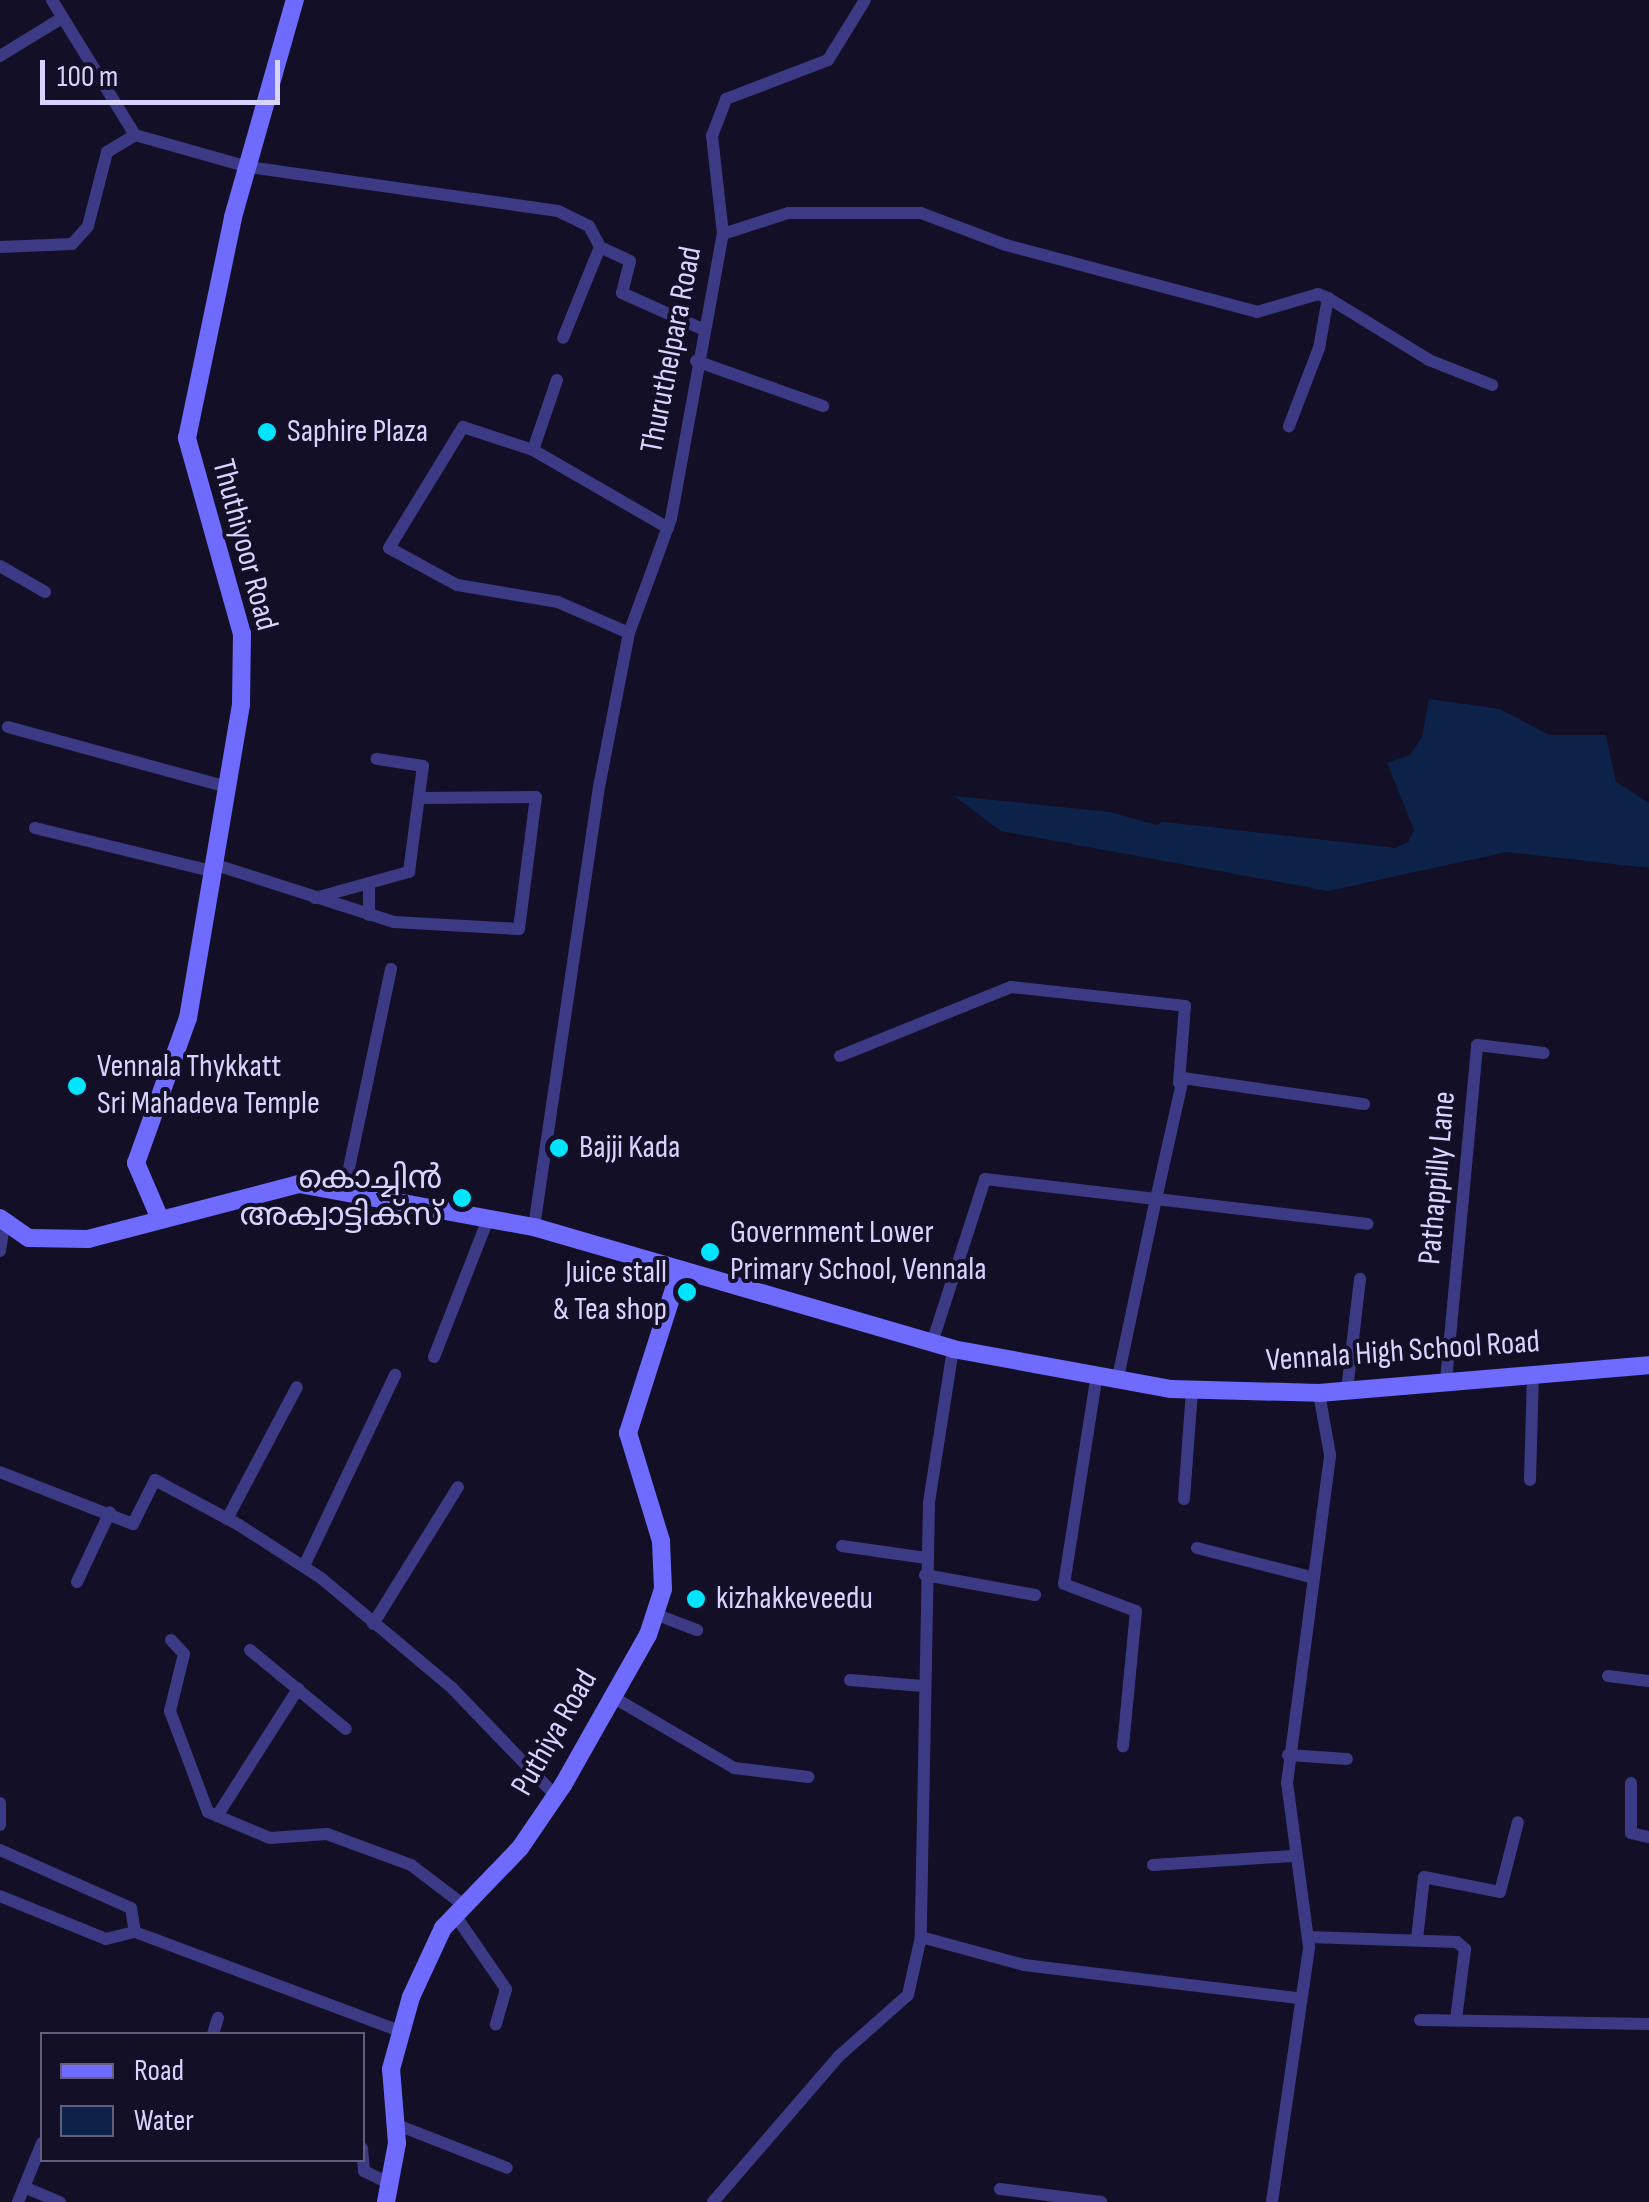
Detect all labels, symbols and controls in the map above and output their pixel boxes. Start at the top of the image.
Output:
scale bar [45,40,285,102]
text: 100 m [57,59,118,95]
street label: Thuruthelpara Road [633,243,711,457]
place label: Saphire Plaza [287,413,428,451]
marker: Saphire Plaza [256,421,278,443]
street label: Thuthiyoor Road [203,455,285,635]
place label: Vennala Thykkatt Sri Mahadeva Temple [97,1049,320,1124]
marker: Vennala Thykkatt Sri Mahadeva Temple [66,1075,88,1097]
street label: Pathappilly Lane [1411,1090,1465,1266]
place label: Bajji Kada [579,1129,680,1167]
marker: Bajji Kada [548,1137,570,1159]
place label: കൊച്ചിൻ അക്വാട്ടിക്സ് [240,1161,442,1236]
marker: കൊച്ചിൻ അക്വാട്ടിക്സ് [451,1187,473,1209]
place label: Government Lower Primary School, Vennala [730,1215,987,1290]
marker: Government Lower Primary School, Vennala [699,1241,721,1263]
place label: Juice stall & Tea shop [553,1255,667,1330]
marker: Juice stall & Tea shop [676,1281,698,1303]
street label: Vennala High School Road [1265,1323,1541,1381]
place label: kizhakkeveedu [716,1580,873,1618]
marker: kizhakkeveedu [685,1588,707,1610]
street label: Puthiya Road [504,1663,606,1803]
legend [40,2032,365,2162]
text: Road [134,2053,184,2089]
text: Water [134,2103,194,2139]

